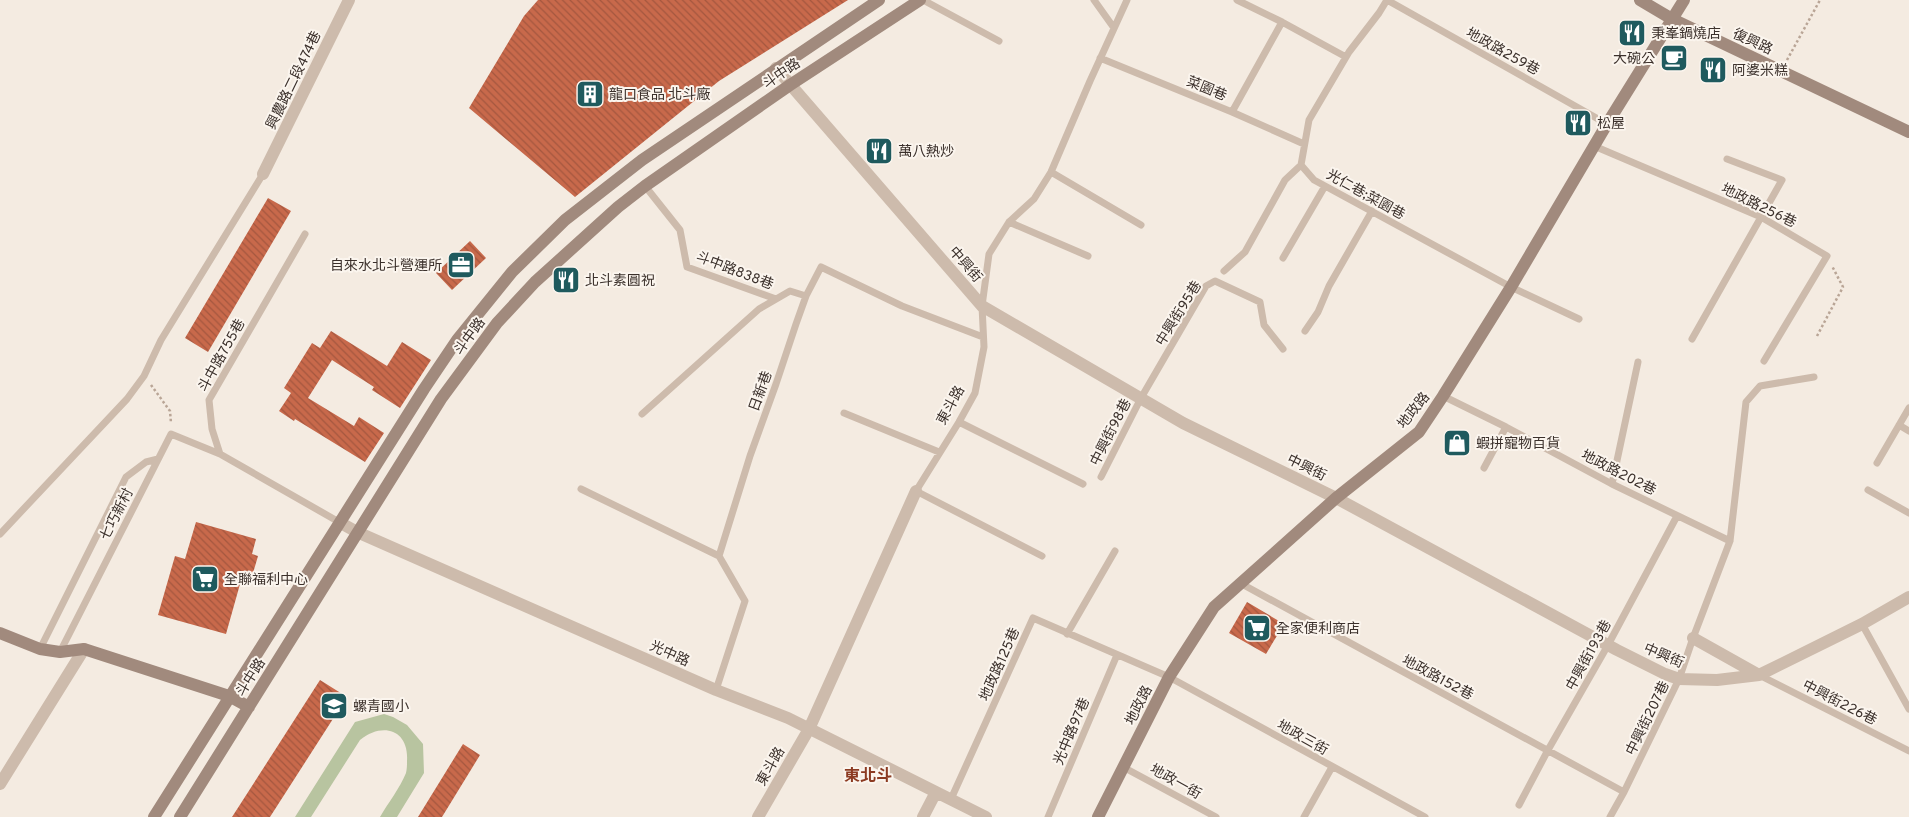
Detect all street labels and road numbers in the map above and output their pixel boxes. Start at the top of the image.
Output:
street label: 地政路259巷 [1463,25,1542,79]
street label: 復興路 [1730,26,1775,59]
street label: 興農路二段474巷 [263,29,325,133]
street label: 斗中路 [760,55,804,93]
street label: 菜園巷 [1184,74,1229,105]
street label: 光仁巷;菜園巷 [1323,167,1408,224]
street label: 地政路256巷 [1718,181,1799,232]
street label: 中興街 [945,244,985,286]
street label: 斗中路838巷 [693,249,776,294]
street label: 中興街95巷 [1153,278,1206,349]
street label: 斗中路 [451,315,489,359]
street label: 斗中路755巷 [195,316,249,395]
street label: 日新巷 [746,369,777,414]
street label: 東斗路 [934,383,969,428]
street label: 地政路 [1394,389,1434,433]
street label: 中興街98巷 [1087,396,1135,469]
street label: 地政路202巷 [1578,447,1659,500]
street label: 中興街 [1284,452,1329,485]
street label: 七巧新村 [96,485,138,543]
street label: 中興街193巷 [1563,617,1616,694]
street label: 地政路125巷 [977,625,1024,704]
street label: 光中路 [647,638,692,671]
street label: 中興街 [1641,640,1686,672]
street label: 地政路152巷 [1399,652,1476,704]
street label: 斗中路 [233,655,270,700]
street label: 中興街226巷 [1799,677,1879,729]
street label: 中興街207巷 [1623,679,1674,759]
street label: 地政路 [1122,683,1156,728]
street label: 光中路97巷 [1051,695,1094,768]
street label: 地政三街 [1274,717,1331,759]
street label: 東斗路 [753,744,789,789]
street label: 地政一街 [1147,761,1204,803]

